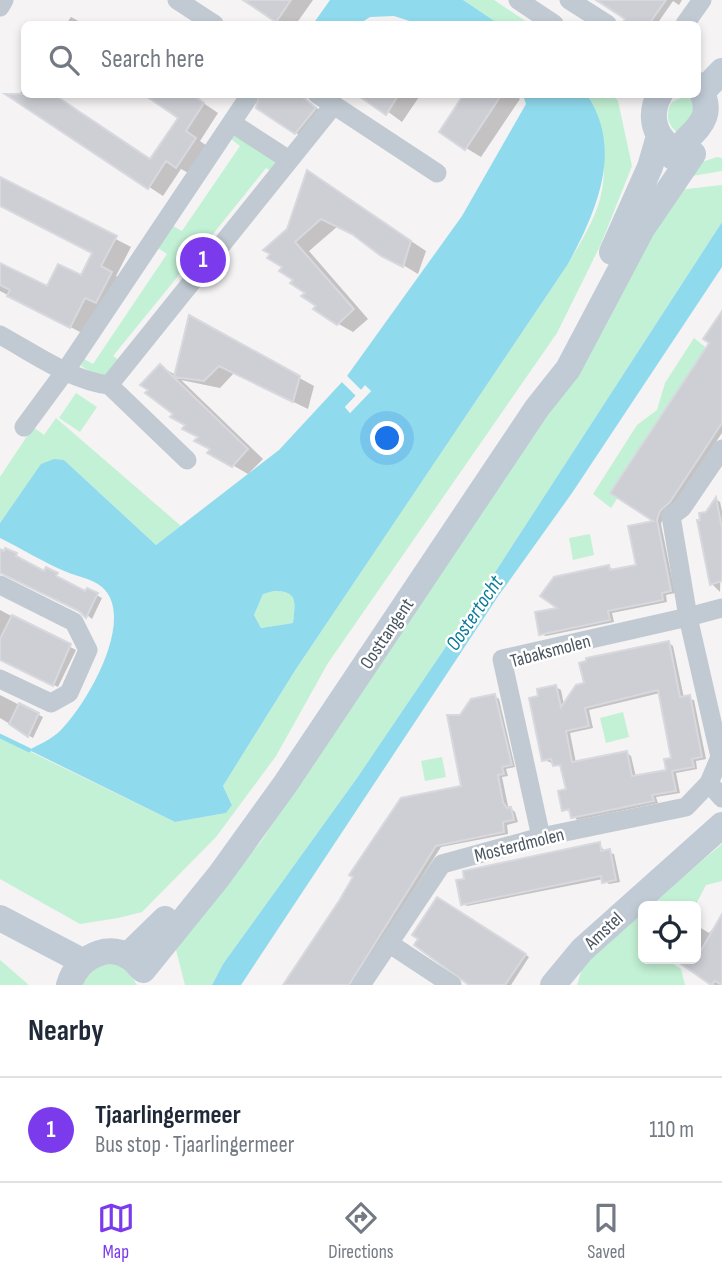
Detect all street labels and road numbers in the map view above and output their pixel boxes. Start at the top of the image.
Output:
street label: Oosttangent [355,594,419,674]
street label: Tabaksmolen [508,630,593,673]
street label: Mosterdmolen [472,823,567,868]
street label: Amstel [579,908,628,955]

